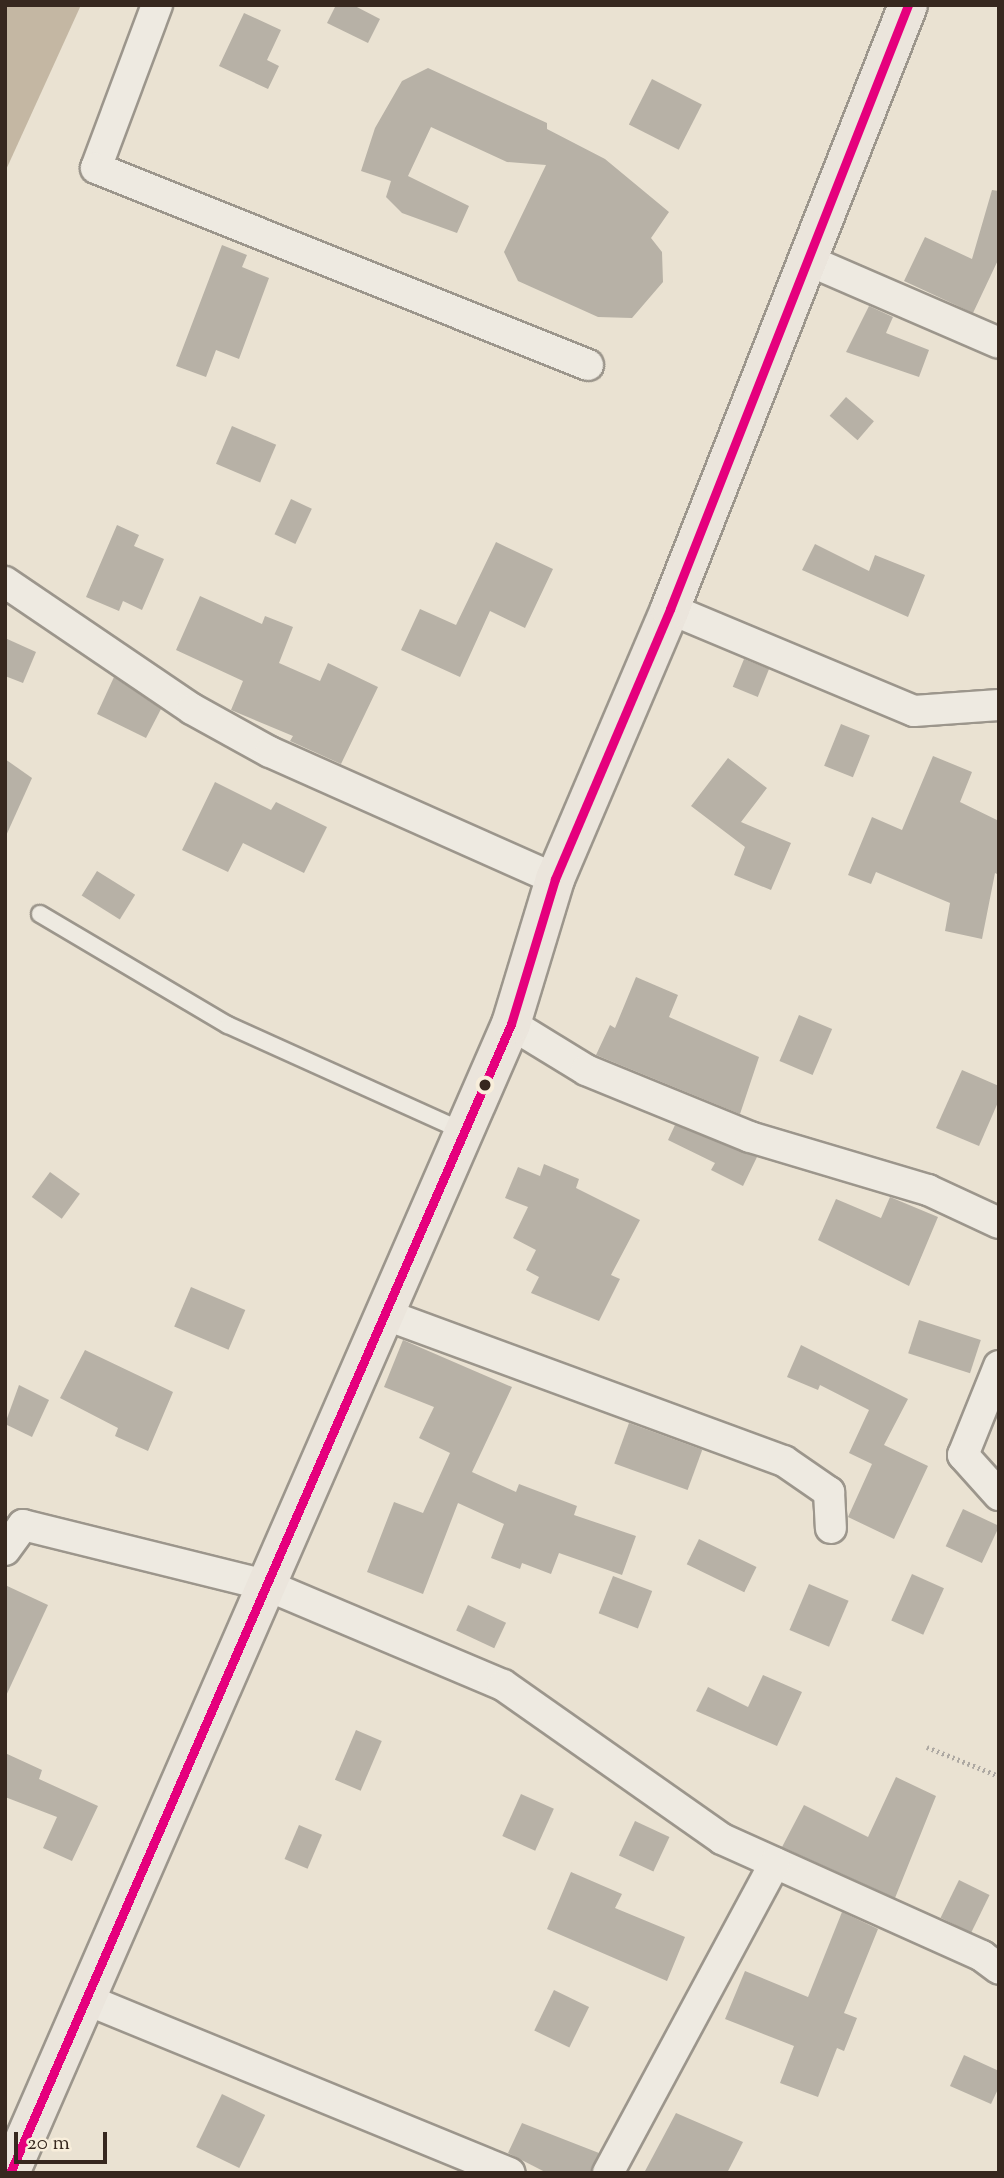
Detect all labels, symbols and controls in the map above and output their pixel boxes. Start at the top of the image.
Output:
unlabelled marker [478,1078,492,1092]
scale bar [18,2118,110,2162]
text: 20 m [27,2129,70,2159]

